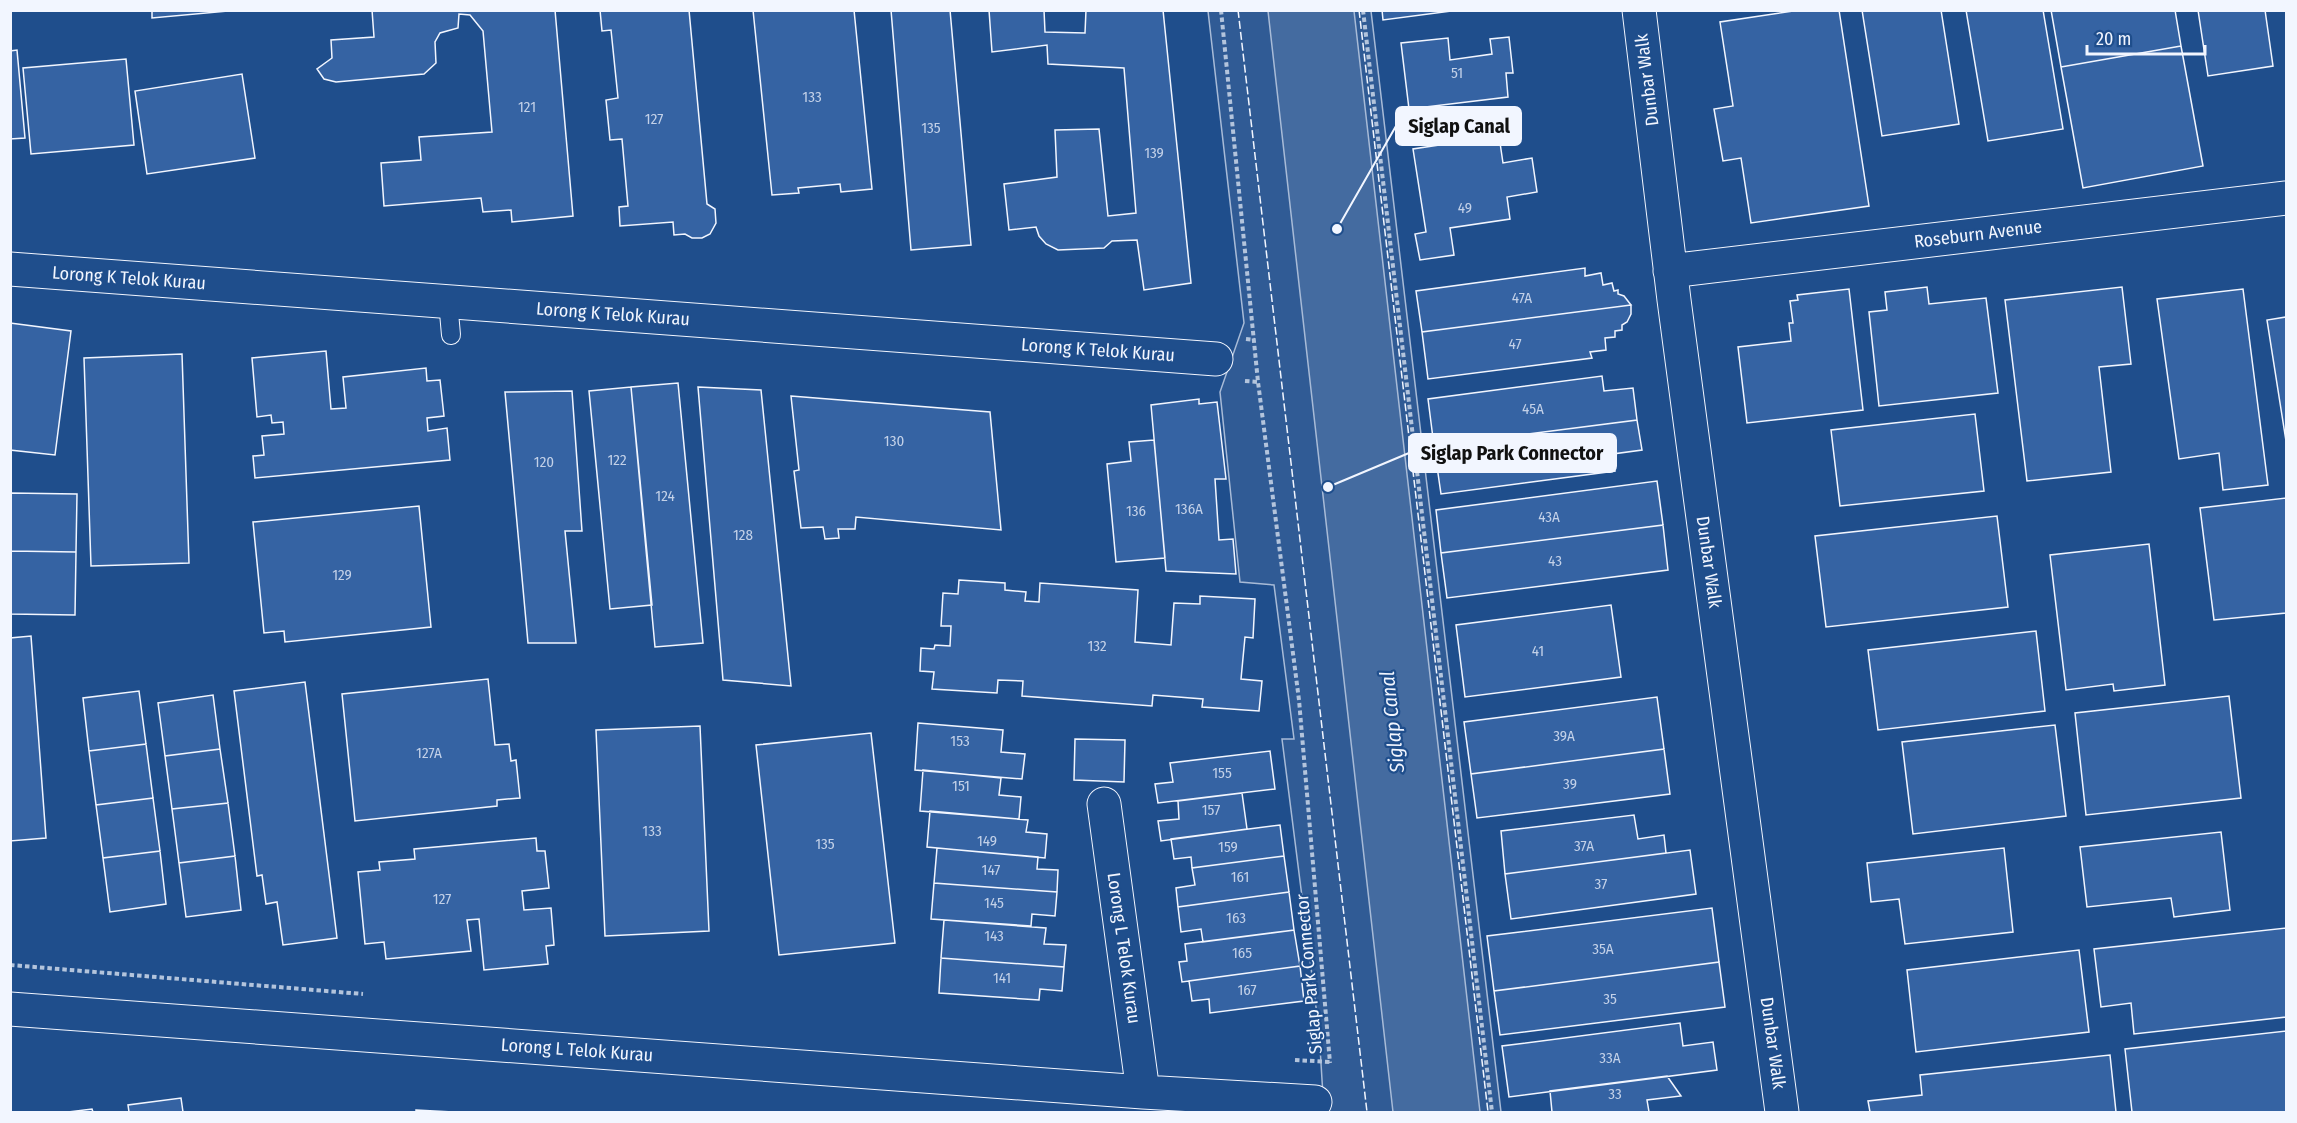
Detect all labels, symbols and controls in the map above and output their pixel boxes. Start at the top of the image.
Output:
scale bar [2087,18,2206,56]
text: 20 m [2096,28,2131,50]
street label: Dunbar Walk [1630,32,1664,127]
house number: 51 [1451,64,1463,82]
house number: 133 [802,88,822,106]
house number: 121 [518,98,536,116]
callout: Siglap Canal [1396,107,1521,145]
house number: 127 [645,110,663,128]
text: Siglap Canal [1408,114,1510,138]
house number: 135 [921,119,941,137]
house number: 139 [1144,144,1164,162]
house number: 49 [1458,199,1472,217]
street label: Roseburn Avenue [1913,215,2043,253]
street label: Lorong K Telok Kurau [51,262,207,294]
house number: 47A [1512,289,1532,307]
street label: Lorong K Telok Kurau [535,298,691,330]
street label: Lorong K Telok Kurau [1020,334,1176,366]
house number: 47 [1508,335,1522,353]
house number: 45A [1522,400,1544,418]
house number: 130 [884,432,904,450]
callout: Siglap Park Connector [1409,434,1616,472]
text: Siglap Park Connector [1421,441,1604,465]
house number: 122 [607,451,627,469]
house number: 120 [534,453,554,471]
house number: 124 [655,487,675,505]
house number: 136A [1175,500,1203,518]
house number: 136 [1126,502,1146,520]
house number: 43A [1538,508,1560,526]
street label: Dunbar Walk [1692,515,1726,610]
house number: 128 [733,526,753,544]
house number: 43 [1548,552,1562,570]
house number: 129 [332,566,352,584]
house number: 132 [1087,637,1107,655]
house number: 41 [1532,642,1544,660]
water label: Siglap Canal [1375,670,1409,775]
house number: 39A [1553,727,1575,745]
house number: 153 [950,732,970,750]
house number: 127A [416,744,442,762]
house number: 155 [1212,764,1232,782]
house number: 39 [1563,775,1577,793]
house number: 151 [952,777,970,795]
house number: 157 [1202,801,1220,819]
house number: 133 [642,822,662,840]
house number: 149 [977,832,997,850]
house number: 135 [815,835,835,853]
house number: 37A [1574,837,1594,855]
house number: 159 [1218,838,1238,856]
house number: 147 [982,861,1000,879]
house number: 161 [1231,868,1249,886]
street label: Lorong L Telok Kurau [1103,871,1145,1025]
house number: 37 [1595,875,1607,893]
house number: 127 [433,890,451,908]
street label: Siglap Park Connector [1291,892,1327,1055]
house number: 145 [984,894,1004,912]
house number: 163 [1226,909,1246,927]
house number: 143 [984,927,1004,945]
house number: 35A [1592,940,1614,958]
house number: 165 [1232,944,1252,962]
house number: 141 [993,969,1011,987]
house number: 167 [1237,981,1257,999]
house number: 35 [1603,990,1617,1008]
street label: Dunbar Walk [1756,996,1790,1091]
street label: Lorong L Telok Kurau [500,1034,654,1066]
house number: 33A [1599,1049,1621,1067]
house number: 33 [1608,1085,1622,1103]

